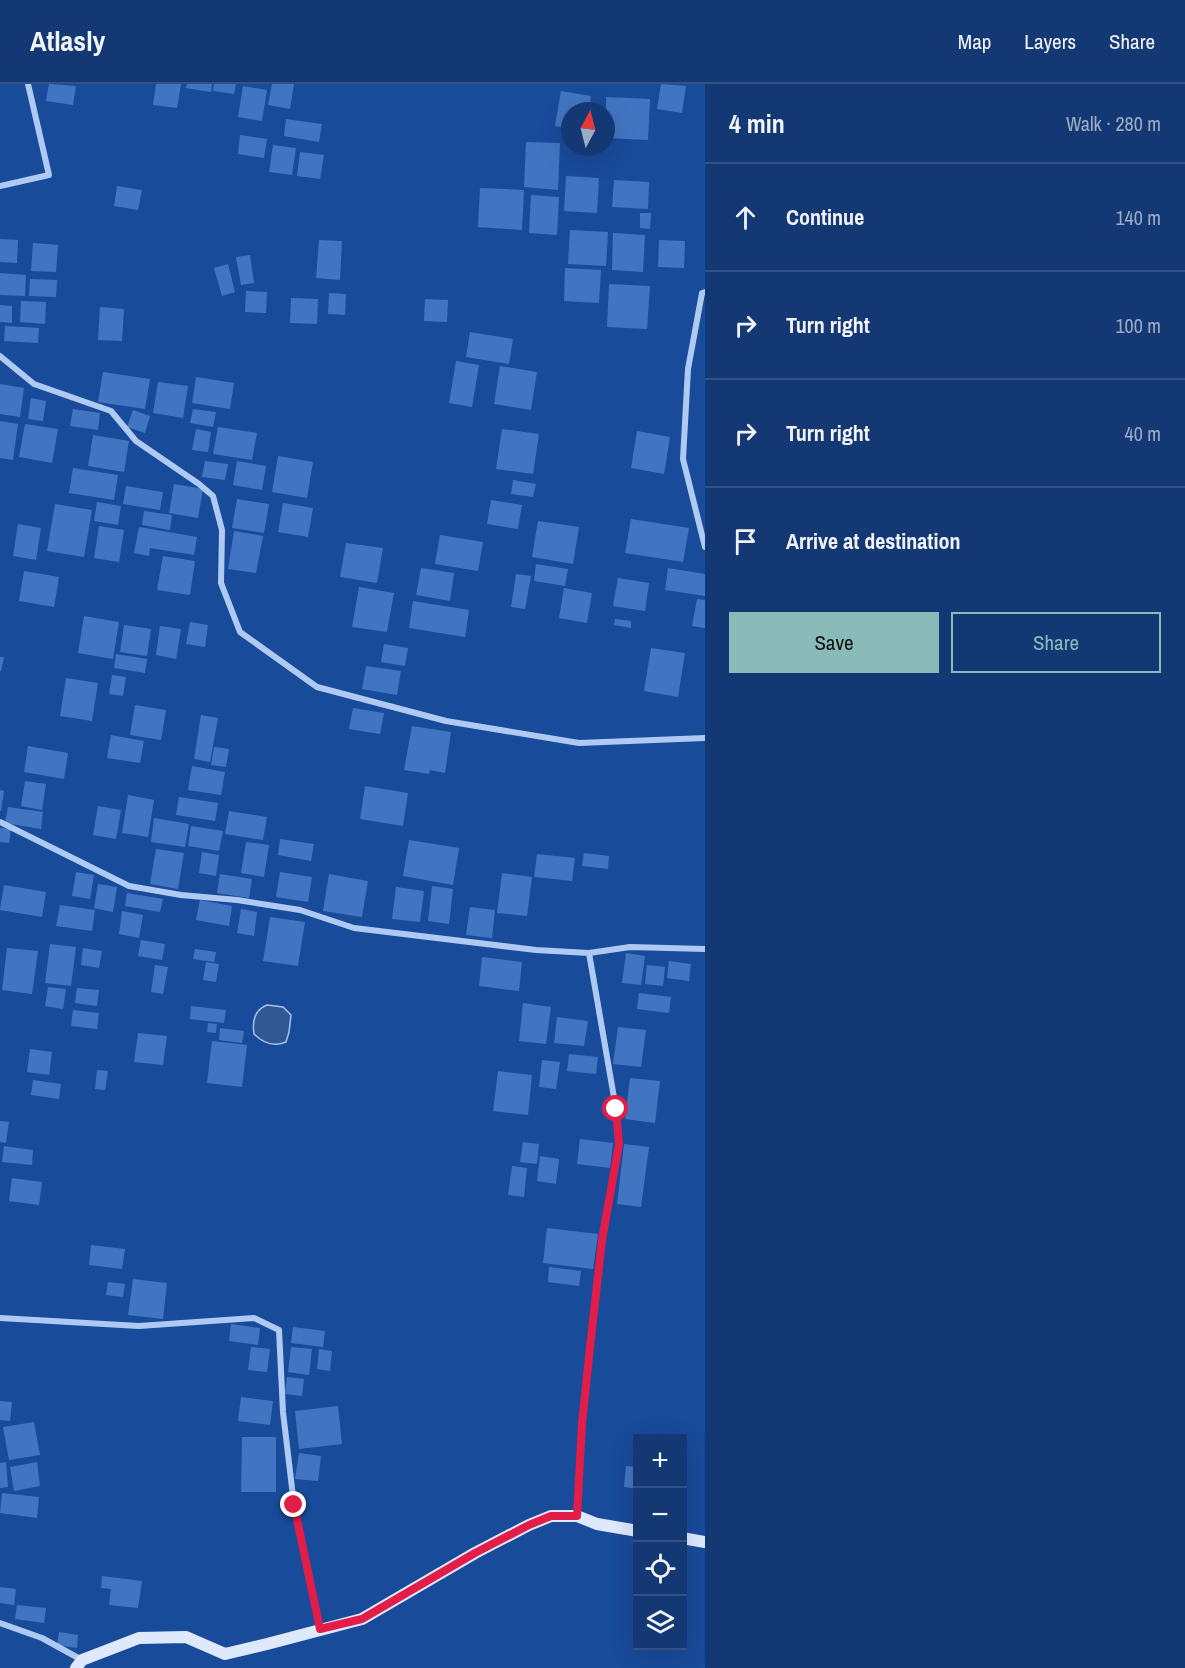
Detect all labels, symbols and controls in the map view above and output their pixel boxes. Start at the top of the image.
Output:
text: Atlasly [30,22,105,60]
text: Map [958,27,991,56]
text: Layers [1024,27,1076,56]
text: Share [1109,27,1155,56]
north arrow [561,102,615,156]
text: 4 min [729,106,785,141]
text: Walk · 280 m [1066,110,1161,137]
icon: ahead [729,201,762,234]
text: Continue [786,202,864,232]
text: 140 m [1115,204,1161,231]
icon: right [729,309,762,342]
text: Turn right [786,310,870,340]
text: 100 m [1115,312,1161,339]
icon: right [729,417,762,450]
text: Turn right [786,418,870,448]
text: 40 m [1125,420,1161,447]
icon: arrive [729,525,762,558]
text: Arrive at destination [786,526,960,556]
button: Save [729,612,939,673]
button: Share [951,612,1161,673]
route start [602,1095,628,1121]
map controls [633,1434,687,1650]
button: + [633,1434,687,1488]
button: − [633,1488,687,1542]
route end [280,1491,306,1517]
button: locate [633,1542,687,1596]
button: layers [633,1596,687,1650]

